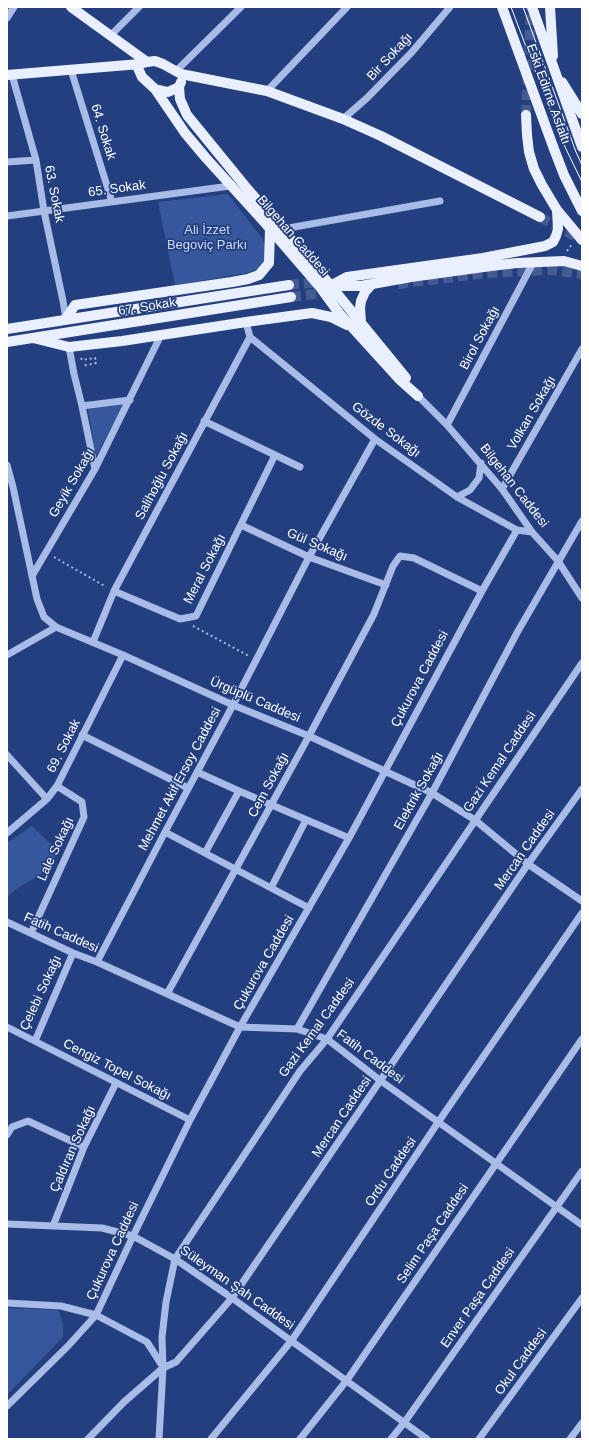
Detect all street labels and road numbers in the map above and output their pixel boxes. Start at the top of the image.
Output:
street label: Bir Sokağı [364,30,416,84]
street label: Eski Edirne Asfaltı [523,42,573,146]
street label: 64. Sokak [87,102,119,162]
street label: 63. Sokak [41,164,67,224]
street label: 65. Sokak [87,177,147,201]
street label: Bilgehan Caddesi [254,192,332,280]
street label: 67. Sokak [117,295,177,319]
street label: Birol Sokağı [457,303,503,373]
street label: Volkan Sokağı [504,373,560,453]
street label: Gözde Sokağı [348,399,424,461]
street label: Salihoğlu Sokağı [132,429,192,523]
street label: Bilgehan Caddesi [476,441,552,531]
street label: Geyik Sokağı [46,446,98,520]
street label: Gül Sokağı [284,525,350,565]
street label: Meral Sokağı [181,531,229,607]
street label: Çukurova Caddesi [388,628,452,730]
street label: Ürgüplü Caddesi [207,674,303,726]
street label: Mehmet Akif Ersoy Caddesi [135,705,225,853]
street label: Gazi Kemal Caddesi [460,709,540,815]
street label: 69. Sokak [44,717,84,775]
street label: Elektrik Sokağı [391,749,447,833]
street label: Cem Sokağı [245,750,293,820]
street label: Mercan Caddesi [491,807,559,893]
street label: Lale Sokağı [34,815,78,883]
street label: Fatih Caddesi [21,910,101,956]
street label: Çukurova Caddesi [231,913,297,1013]
street label: Çelebi Sokağı [17,953,65,1033]
street label: Gazi Kemal Caddesi [276,975,358,1081]
street label: Fatih Caddesi [333,1027,407,1087]
street label: Cengiz Topel Sokağı [60,1036,174,1104]
street label: Mercan Caddesi [309,1073,375,1161]
street label: Çaldıran Sokağı [47,1103,99,1195]
street label: Ordu Caddesi [362,1134,420,1210]
street label: Selim Paşa Caddesi [394,1181,472,1287]
street label: Çukurova Caddesi [83,1199,143,1303]
street label: Süleyman Şah Caddesi [177,1243,297,1333]
street label: Enver Paşa Caddesi [438,1245,518,1351]
street label: Okul Caddesi [492,1326,550,1398]

